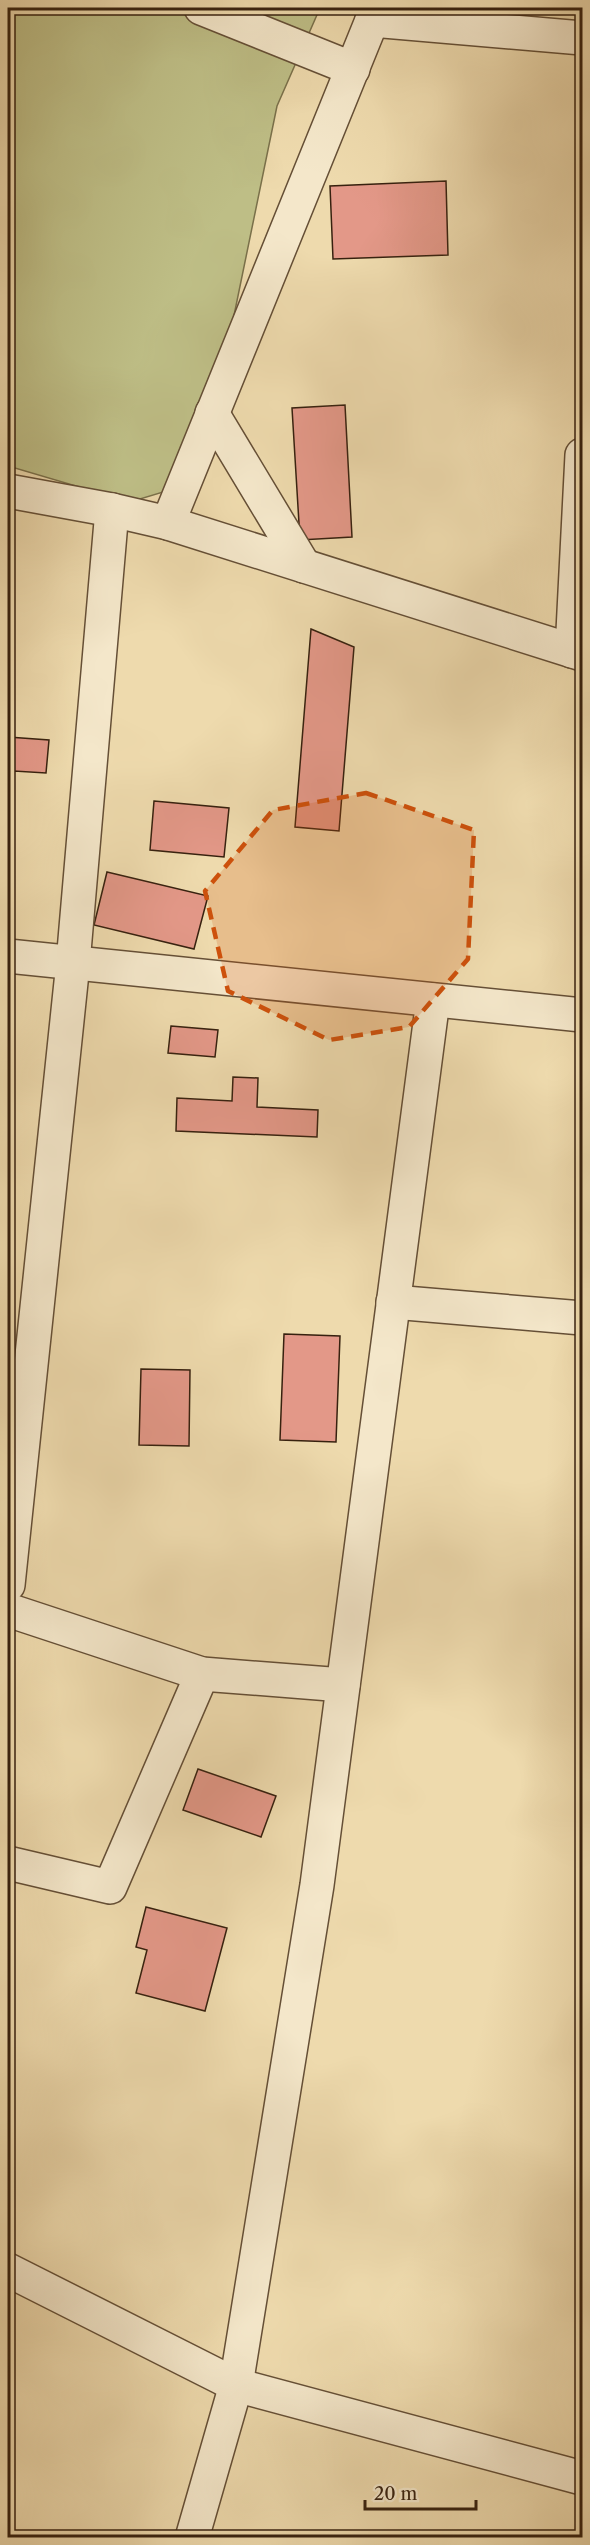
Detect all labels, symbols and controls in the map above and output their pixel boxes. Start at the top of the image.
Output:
scale bar [365,2473,476,2511]
text: 20 m [374,2483,418,2505]

